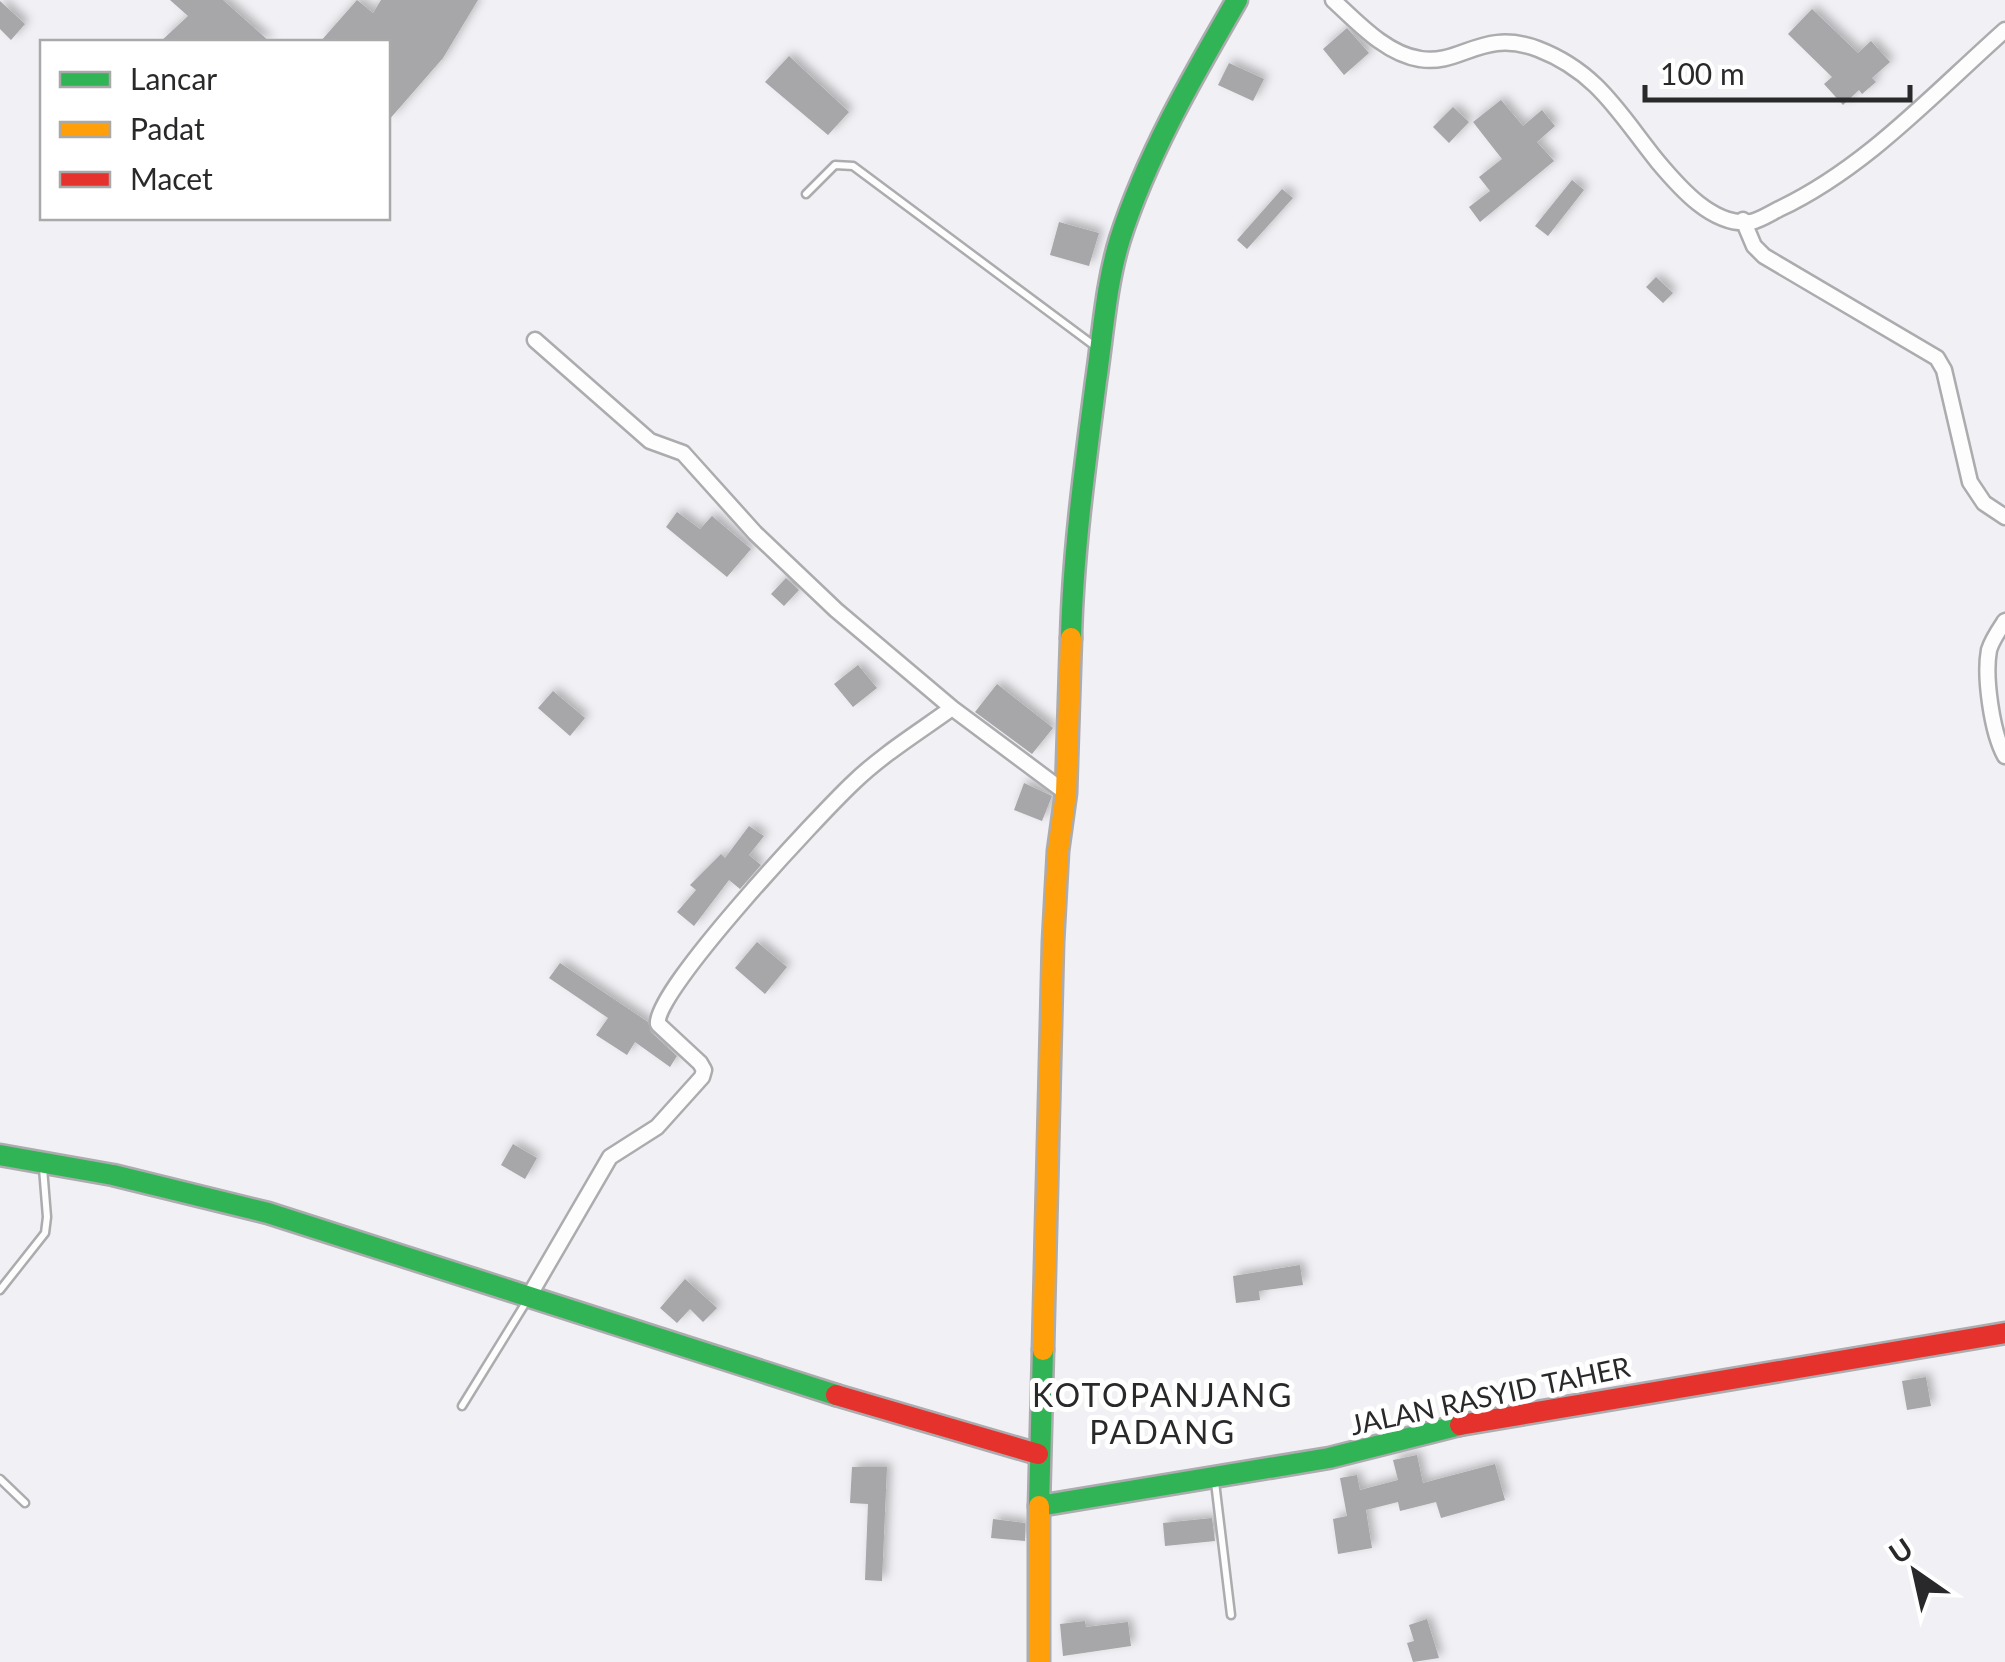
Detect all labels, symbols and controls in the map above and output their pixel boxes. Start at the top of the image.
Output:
legend [40,40,390,220]
scale bar [1645,40,1910,102]
text: 100 m [1660,55,1745,91]
text: Lancar [130,60,217,96]
text: Padat [130,110,205,146]
text: Macet [130,160,213,196]
street label: JALAN RASYID TAHER [1347,1349,1633,1441]
district label: KOTOPANJANG PADANG [1032,1375,1294,1451]
north arrow [1865,1522,1965,1622]
text: U [1882,1531,1919,1570]

